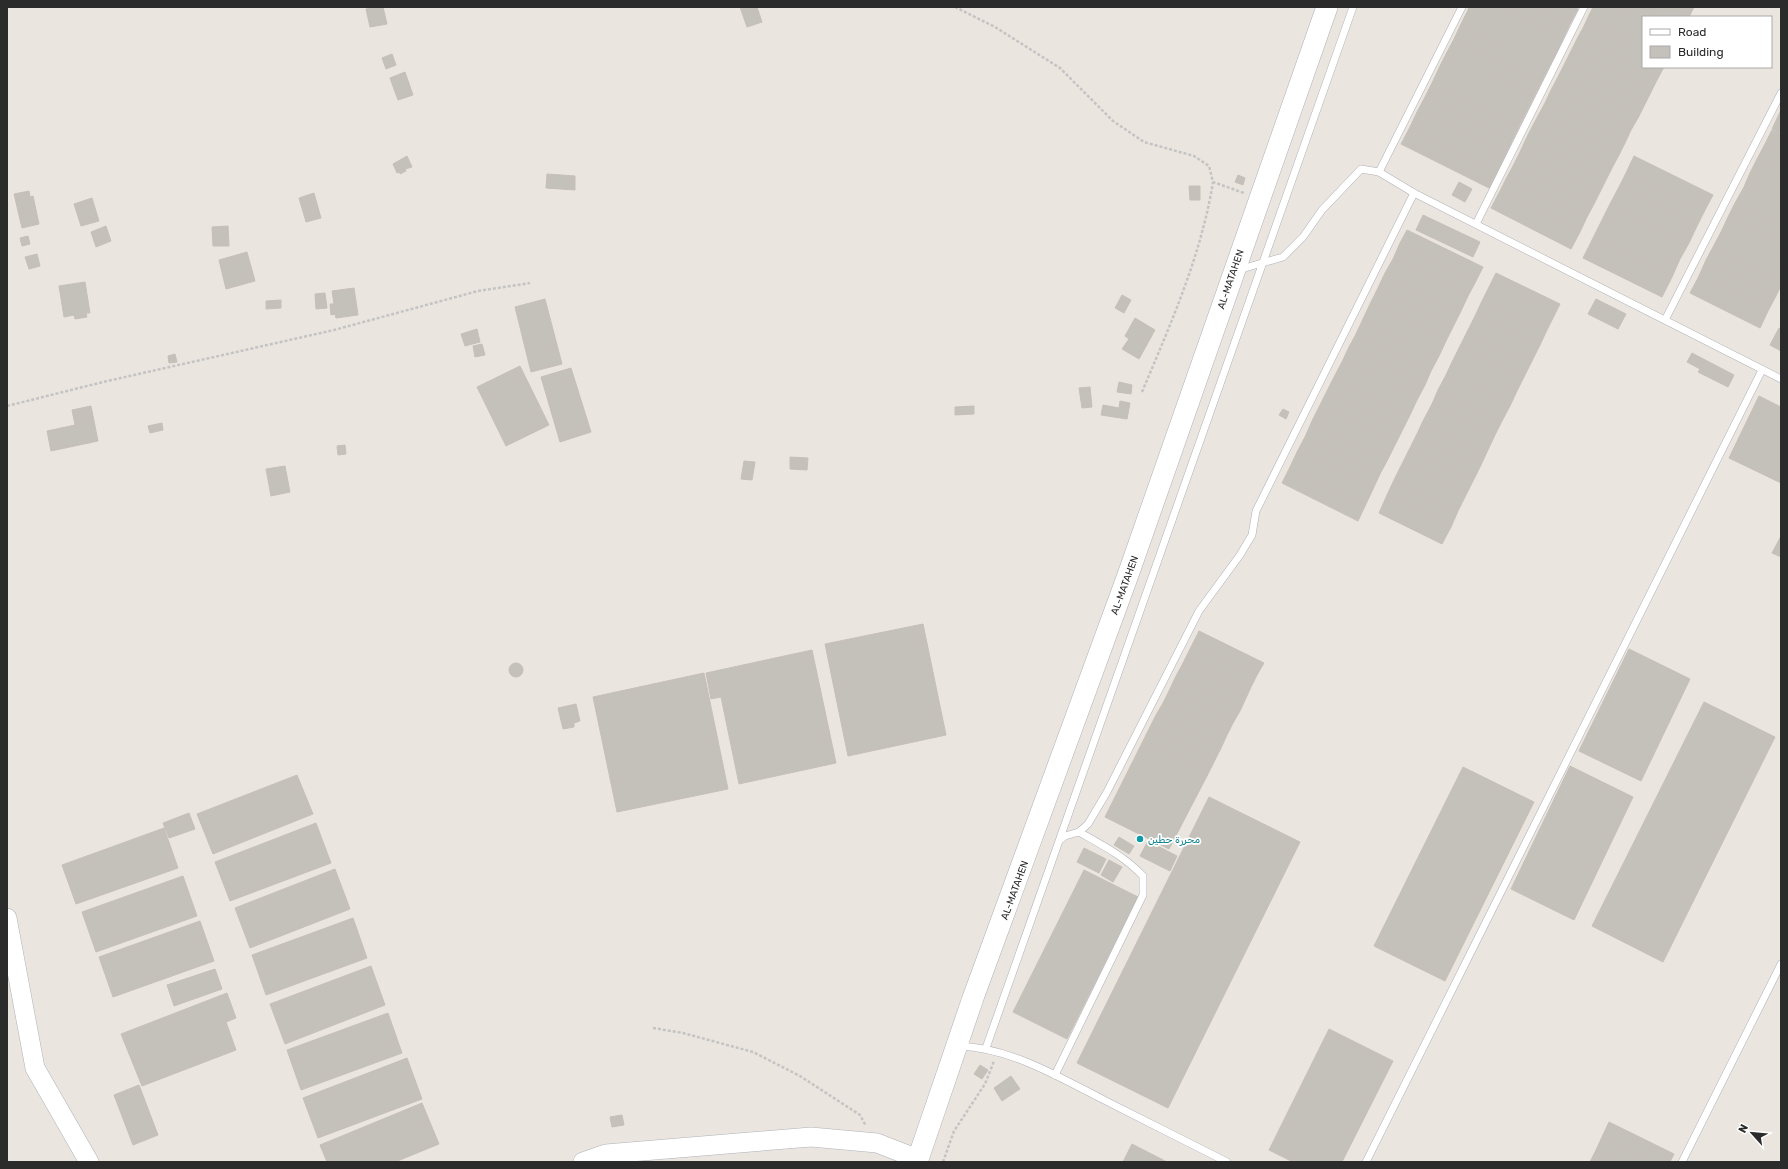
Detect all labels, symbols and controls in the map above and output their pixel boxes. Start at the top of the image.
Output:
legend [1642,16,1772,68]
text: Road [1678,25,1706,39]
text: Building [1678,45,1724,59]
street label: AL-MATAHEN [1215,248,1247,311]
street label: AL-MATAHEN [1109,554,1141,617]
marker: محررة حطين [1135,834,1145,844]
place label: محررة حطين [1148,834,1201,846]
street label: AL-MATAHEN [999,859,1031,922]
north arrow [1732,1113,1772,1153]
text: N [1736,1122,1751,1135]

